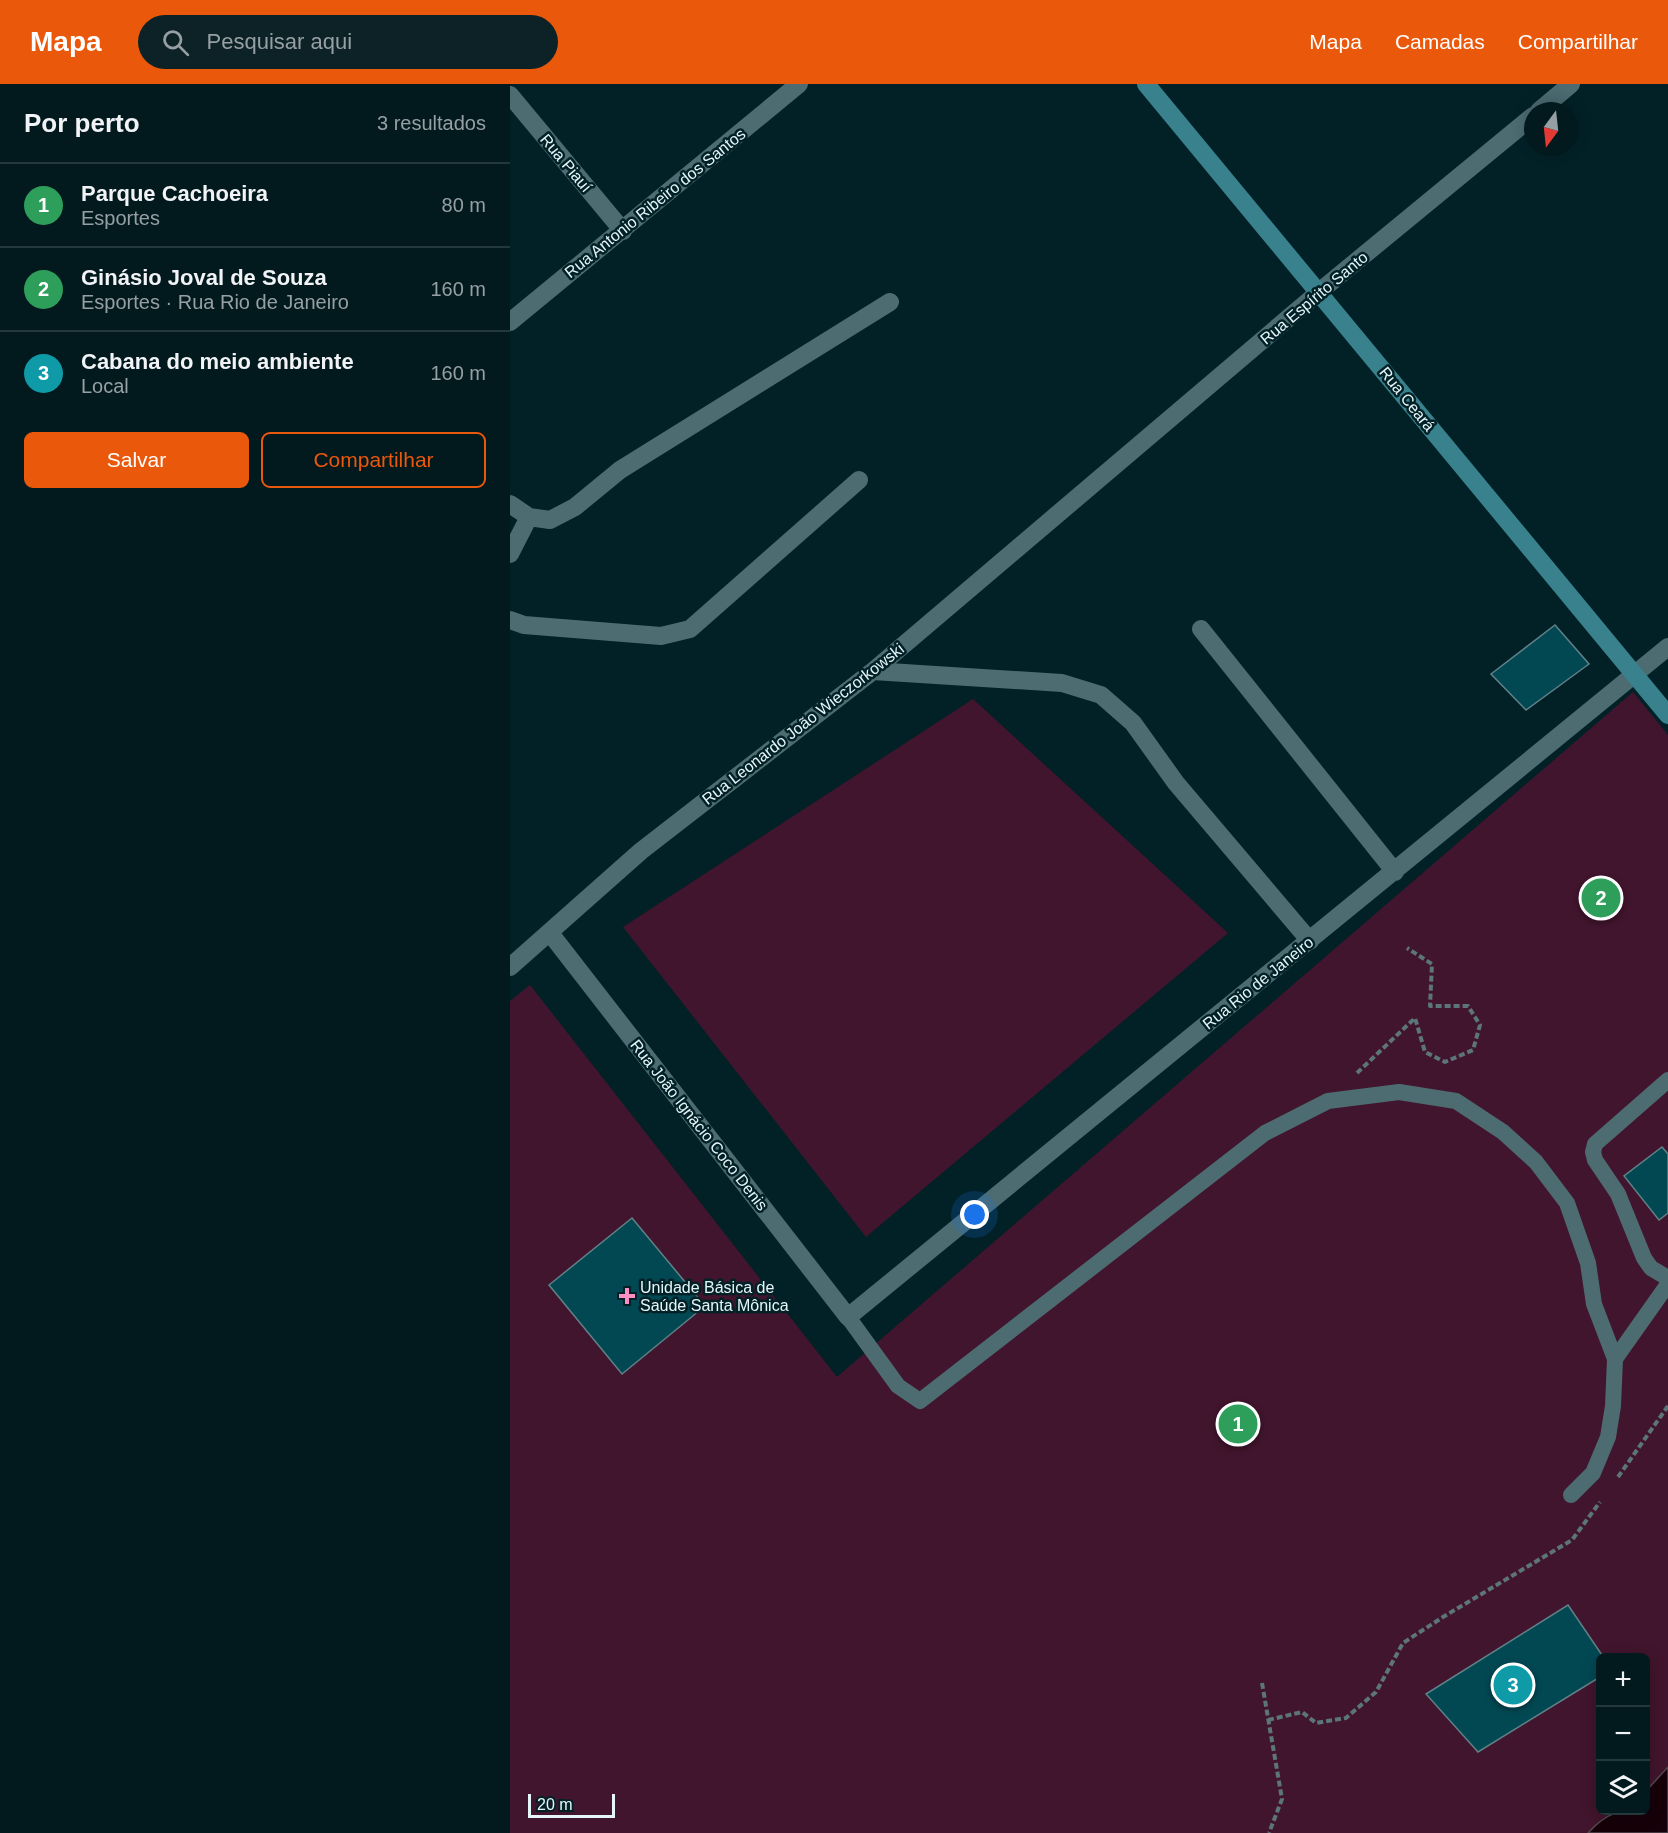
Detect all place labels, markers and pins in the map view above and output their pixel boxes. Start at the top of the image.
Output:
pin: 2 [1582,876,1620,920]
place label: Unidade Básica de Saúde Santa Mônica [640,1279,789,1314]
marker: Unidade Básica de Saúde Santa Mônica [618,1287,636,1305]
pin: 1 [1218,1402,1258,1446]
pin: 3 [1494,1662,1532,1708]

